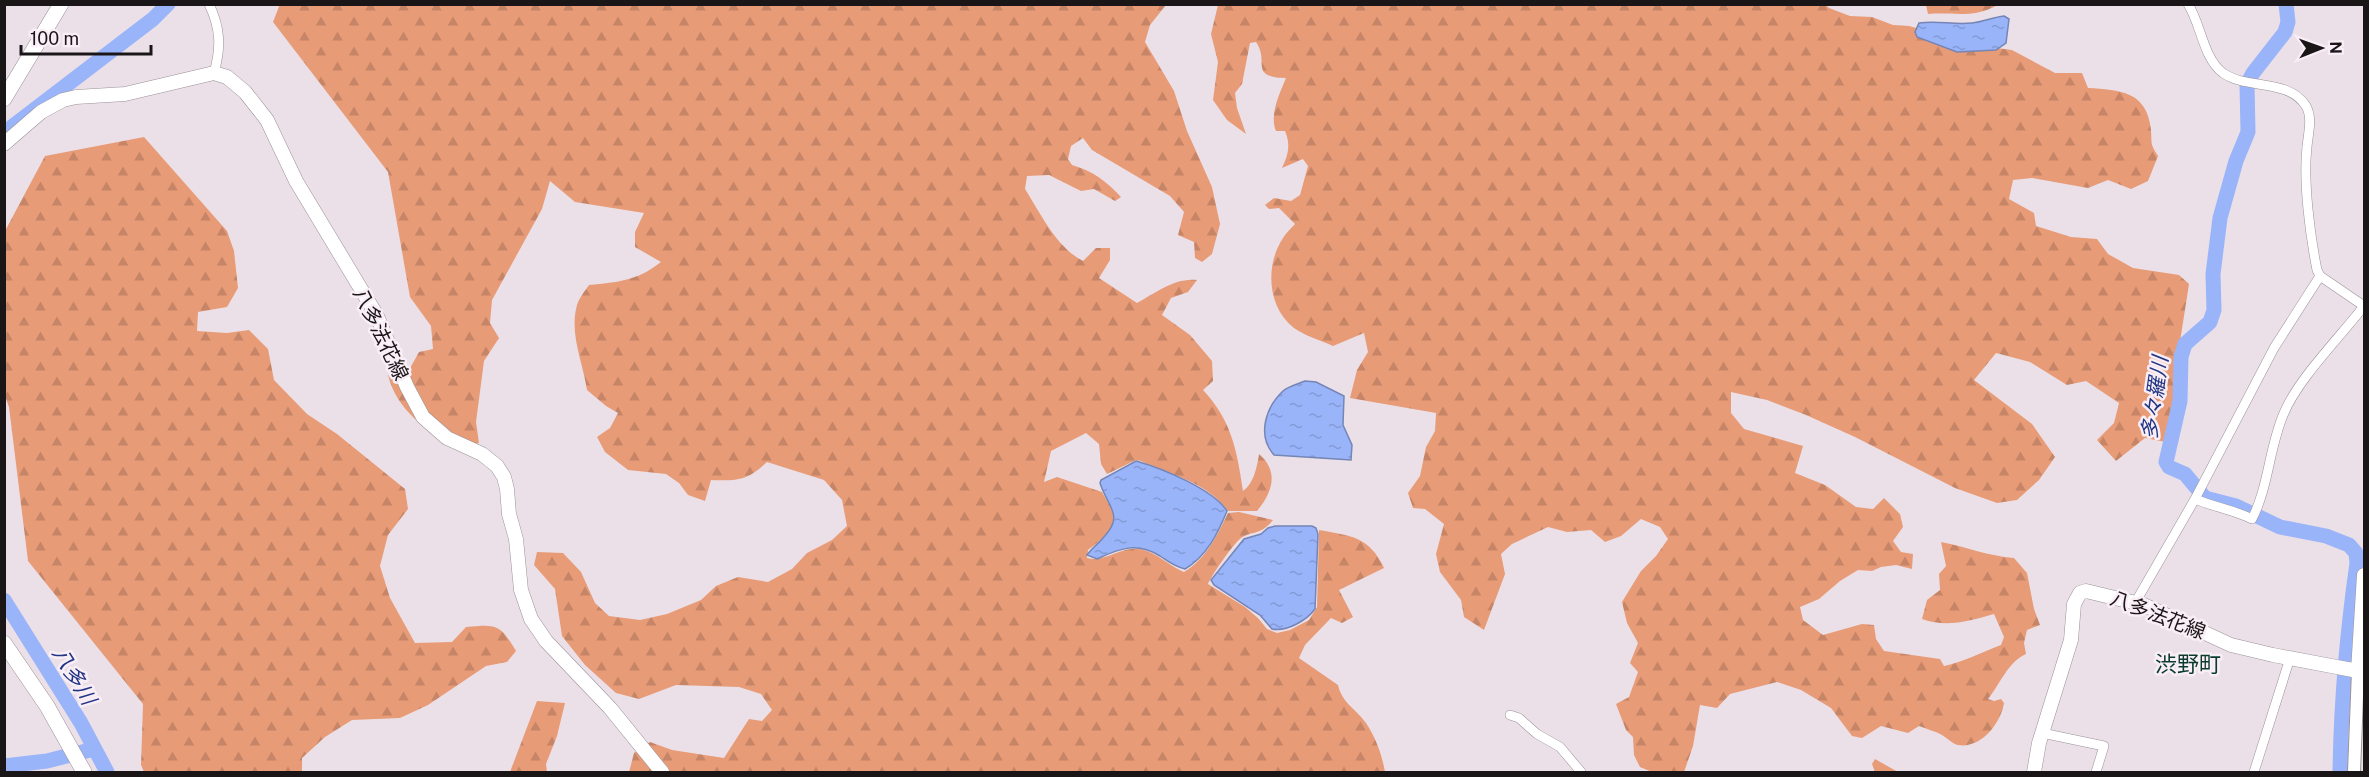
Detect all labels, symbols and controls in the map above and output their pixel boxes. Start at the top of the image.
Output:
scale bar [21,18,152,56]
north arrow [2291,18,2351,78]
text: 100 m [30,28,79,49]
text: N [2326,41,2345,54]
street label: 八多法花線 [348,284,414,384]
water label: 多々羅川 [2136,353,2173,441]
street label: 八多法花線 [2107,586,2209,644]
water label: 八多川 [47,642,102,711]
district label: 渋野町 [2155,651,2221,677]

